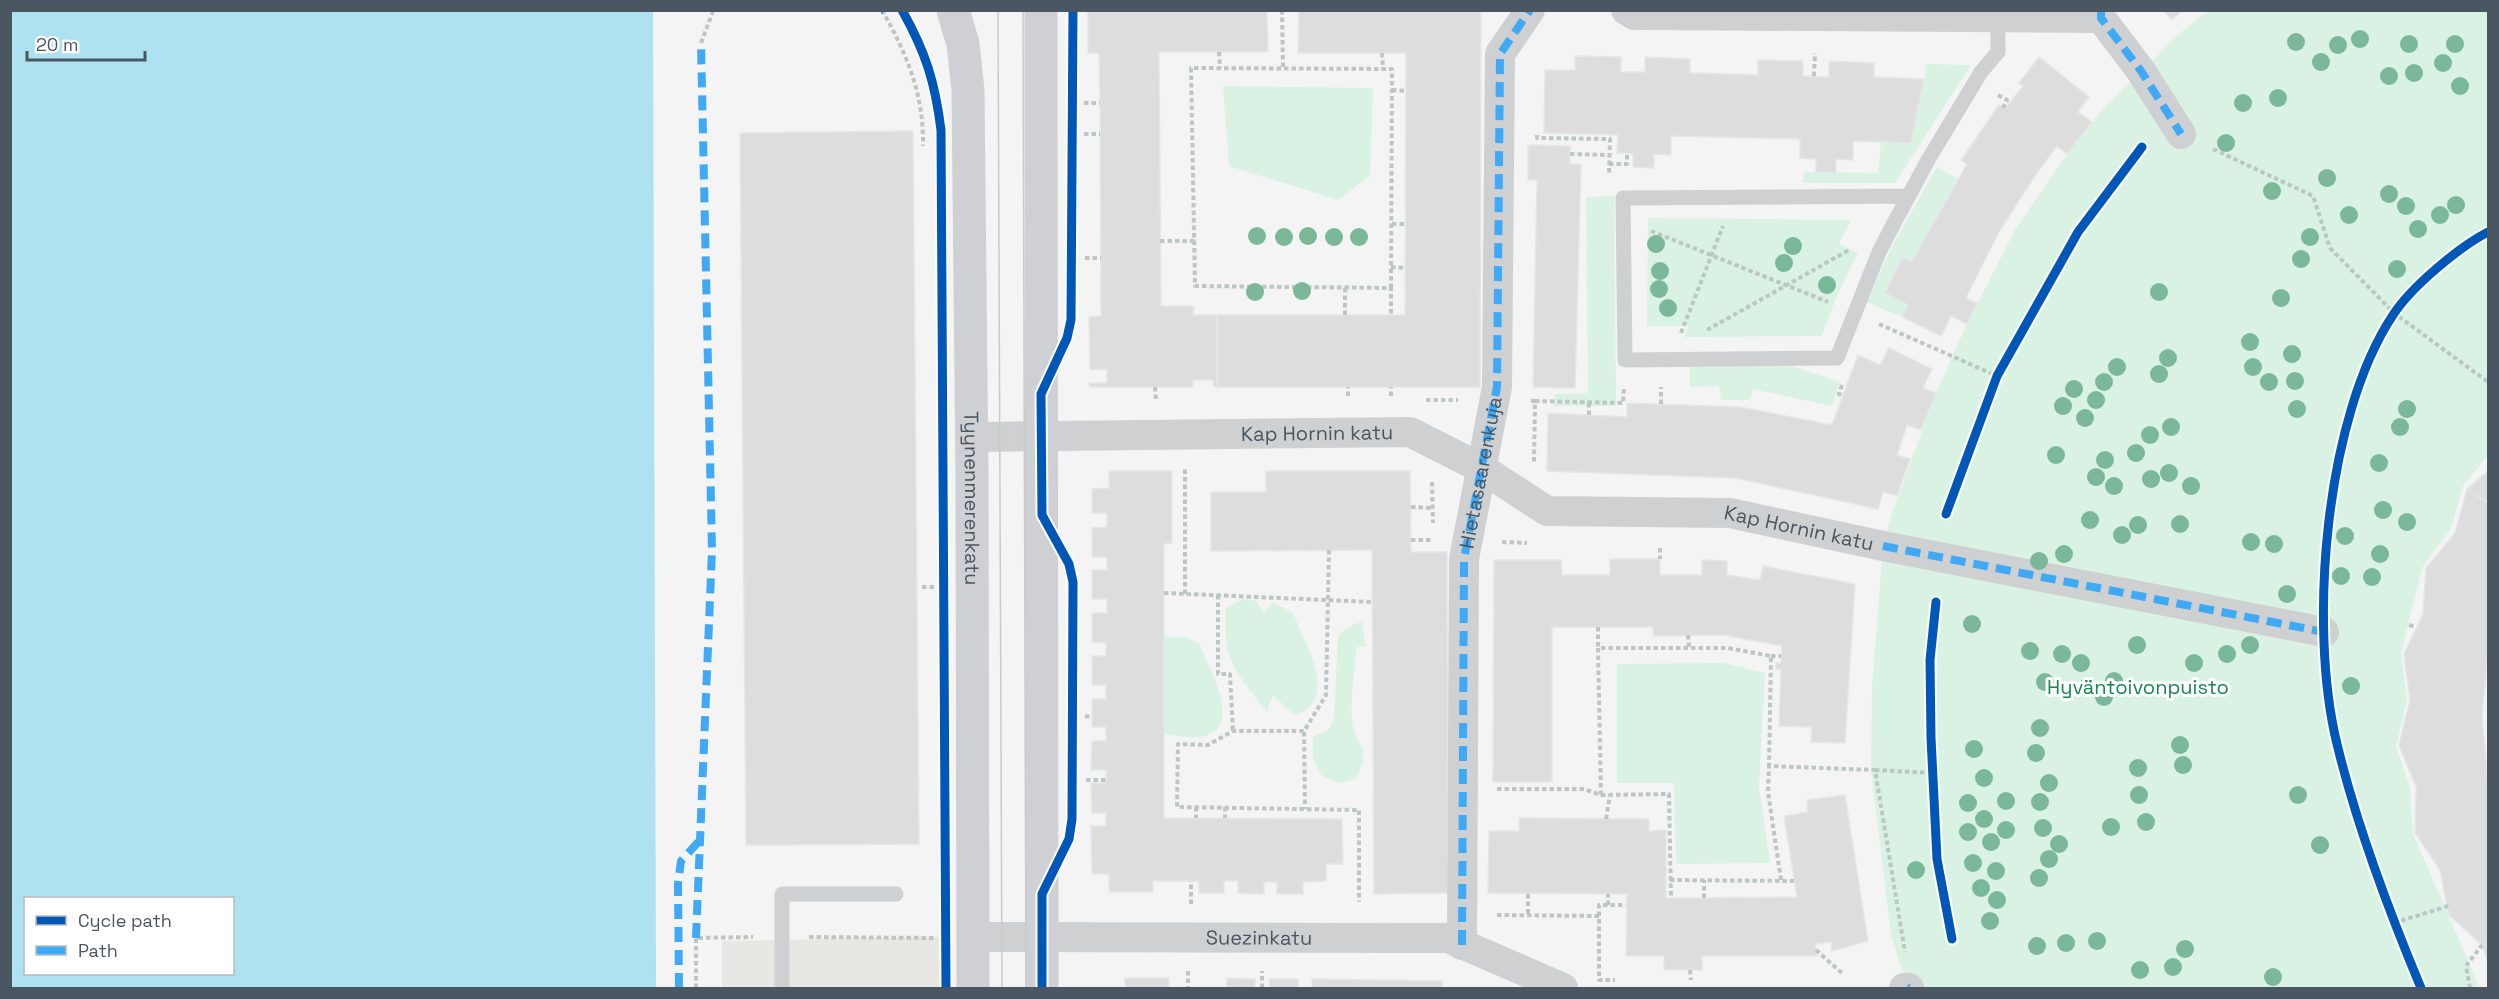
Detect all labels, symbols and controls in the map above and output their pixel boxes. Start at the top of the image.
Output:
scale bar [27,24,146,62]
text: 20 m [36,33,79,56]
street label: Hietasaarenkuja [1453,394,1508,551]
street label: Tyynenmerenkatu [958,411,985,585]
street label: Kap Hornin katu [1241,419,1393,447]
street label: Kap Hornin katu [1722,499,1876,557]
park label: Hyväntoivonpuisto [2047,674,2229,700]
legend [24,897,234,975]
text: Cycle path [78,909,172,932]
street label: Suezinkatu [1206,924,1312,951]
text: Path [78,939,118,962]

